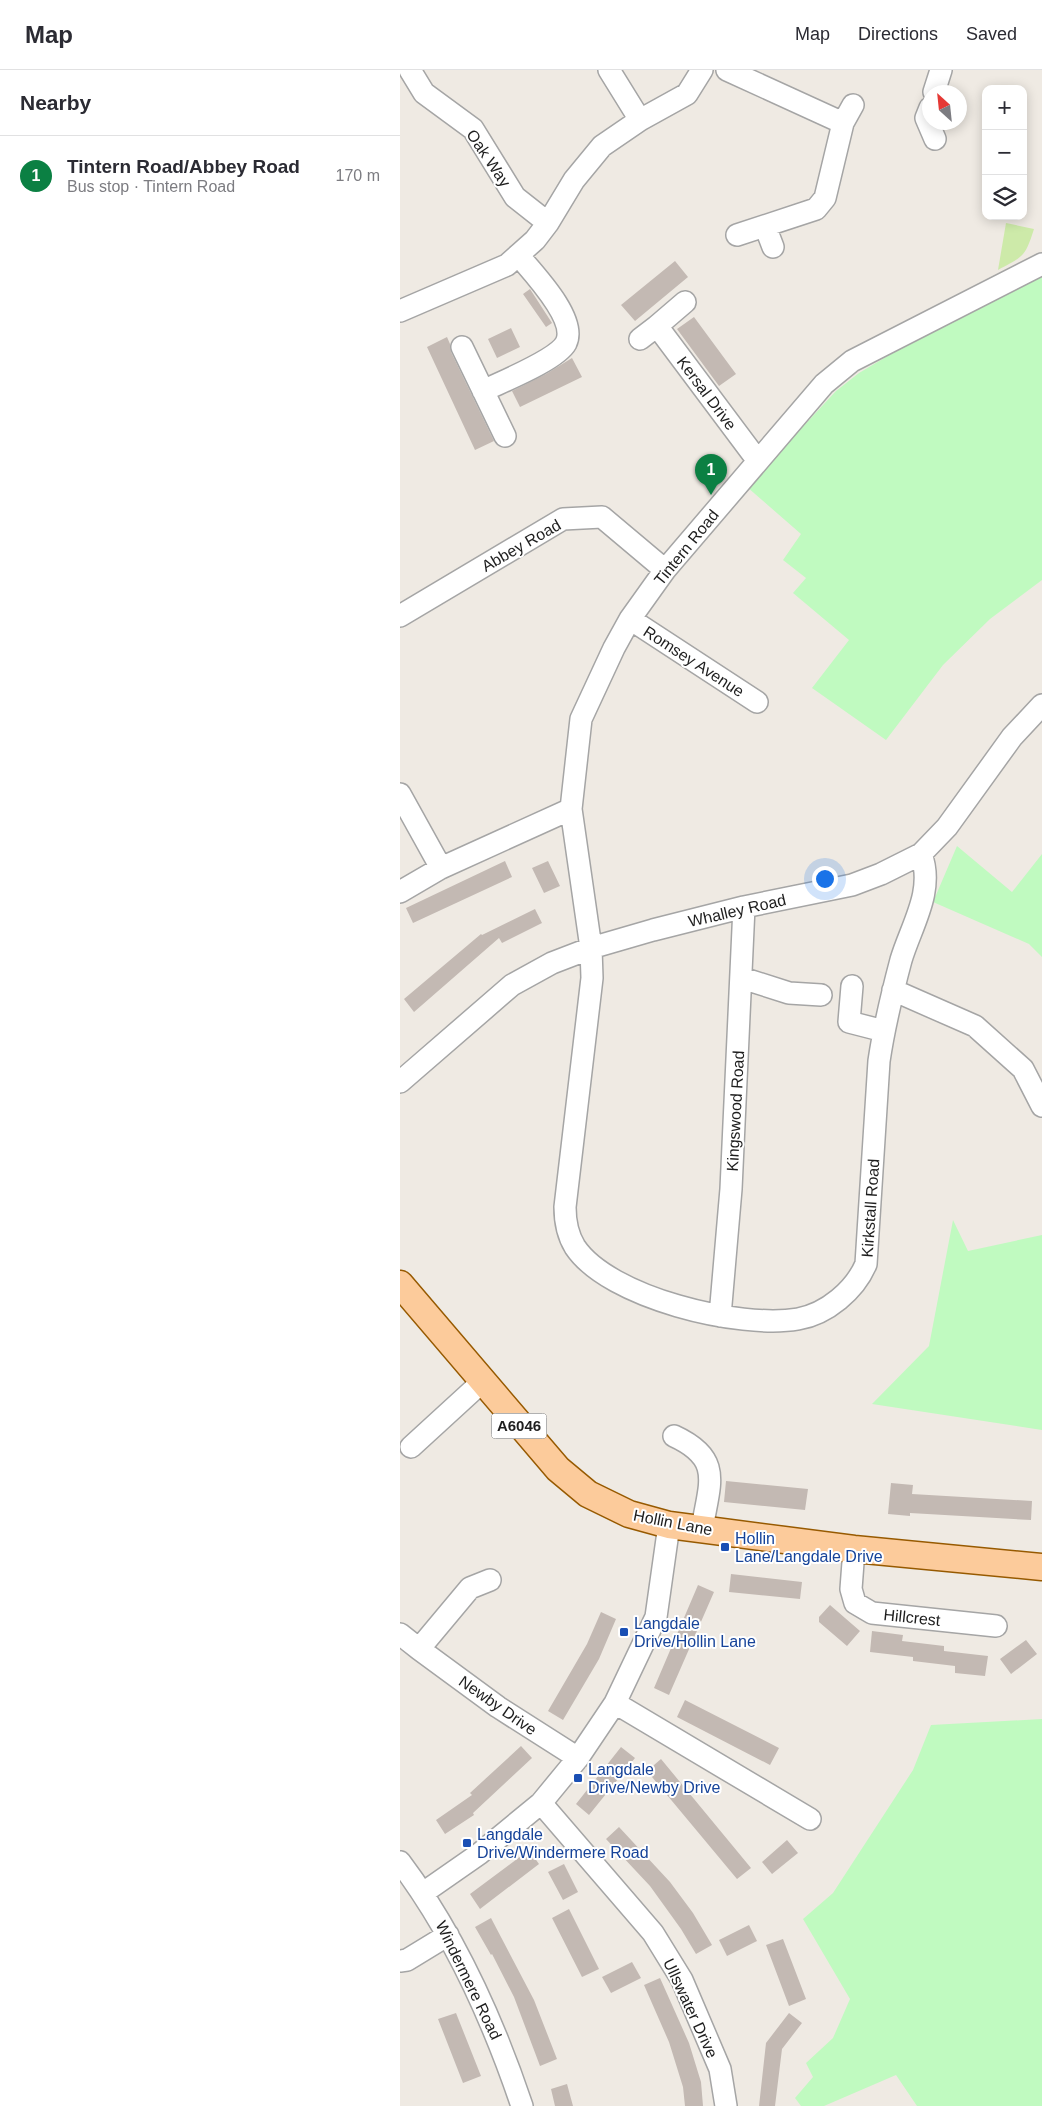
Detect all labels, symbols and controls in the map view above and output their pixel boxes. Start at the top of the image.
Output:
text: Map [25,21,73,48]
text: Map [795,24,830,44]
text: Directions [858,24,938,44]
text: Saved [966,24,1017,44]
north arrow [922,85,967,130]
map controls [982,85,1027,220]
button: + [982,85,1027,130]
text: Nearby [20,91,91,114]
street label: Oak Way [463,126,514,190]
button: − [982,130,1027,175]
text: Tintern Road/Abbey Road [67,156,300,177]
text: 1 [32,167,40,184]
text: 170 m [336,167,380,184]
button: layers [982,175,1027,220]
text: Bus stop · Tintern Road [67,178,235,195]
street label: Kersal Drive [674,353,740,433]
pin: 1 [695,454,727,495]
street label: Tintern Road [651,506,722,588]
street label: Abbey Road [479,516,564,575]
street label: Romsey Avenue [640,623,747,700]
your location [812,866,838,892]
street label: Whalley Road [687,891,788,930]
street label: Kingswood Road [724,1050,747,1172]
street label: Kirkstall Road [859,1158,882,1258]
road number: A6046 [492,1414,546,1438]
street label: Hollin Lane [632,1507,714,1538]
place label: Hollin Lane/Langdale Drive [735,1530,883,1565]
marker: Hollin Lane/Langdale Drive [719,1541,731,1553]
street label: Hillcrest [883,1606,942,1629]
place label: Langdale Drive/Hollin Lane [634,1615,756,1650]
marker: Langdale Drive/Hollin Lane [618,1626,630,1638]
street label: Newby Drive [456,1672,540,1738]
place label: Langdale Drive/Newby Drive [588,1761,721,1796]
marker: Langdale Drive/Newby Drive [572,1772,584,1784]
place label: Langdale Drive/Windermere Road [477,1826,649,1861]
marker: Langdale Drive/Windermere Road [461,1837,473,1849]
street label: Windermere Road [432,1918,505,2042]
street label: Ullswater Drive [660,1956,721,2061]

